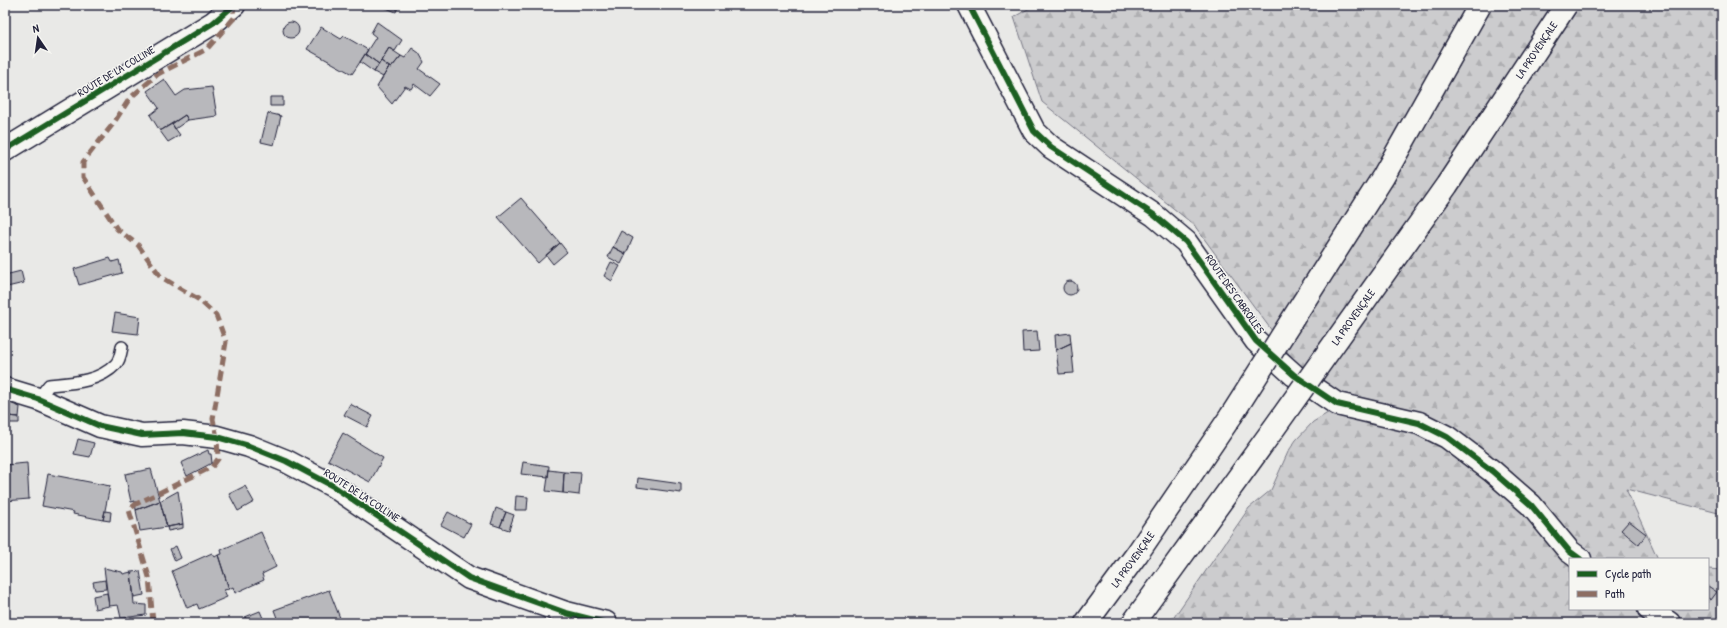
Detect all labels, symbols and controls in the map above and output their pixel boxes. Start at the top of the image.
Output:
north arrow [18,18,58,58]
street label: LA PROVENÇALE [1512,18,1560,81]
text: N [31,21,40,36]
street label: ROUTE DE LA COLLINE [75,42,157,100]
street label: ROUTE DES CABROLLES [1202,252,1268,336]
street label: LA PROVENÇALE [1328,286,1378,348]
street label: ROUTE DE LA COLLINE [321,465,403,525]
street label: LA PROVENÇALE [1108,528,1158,590]
legend [1569,558,1709,610]
text: Cycle path [1605,565,1651,582]
text: Path [1605,585,1625,602]

